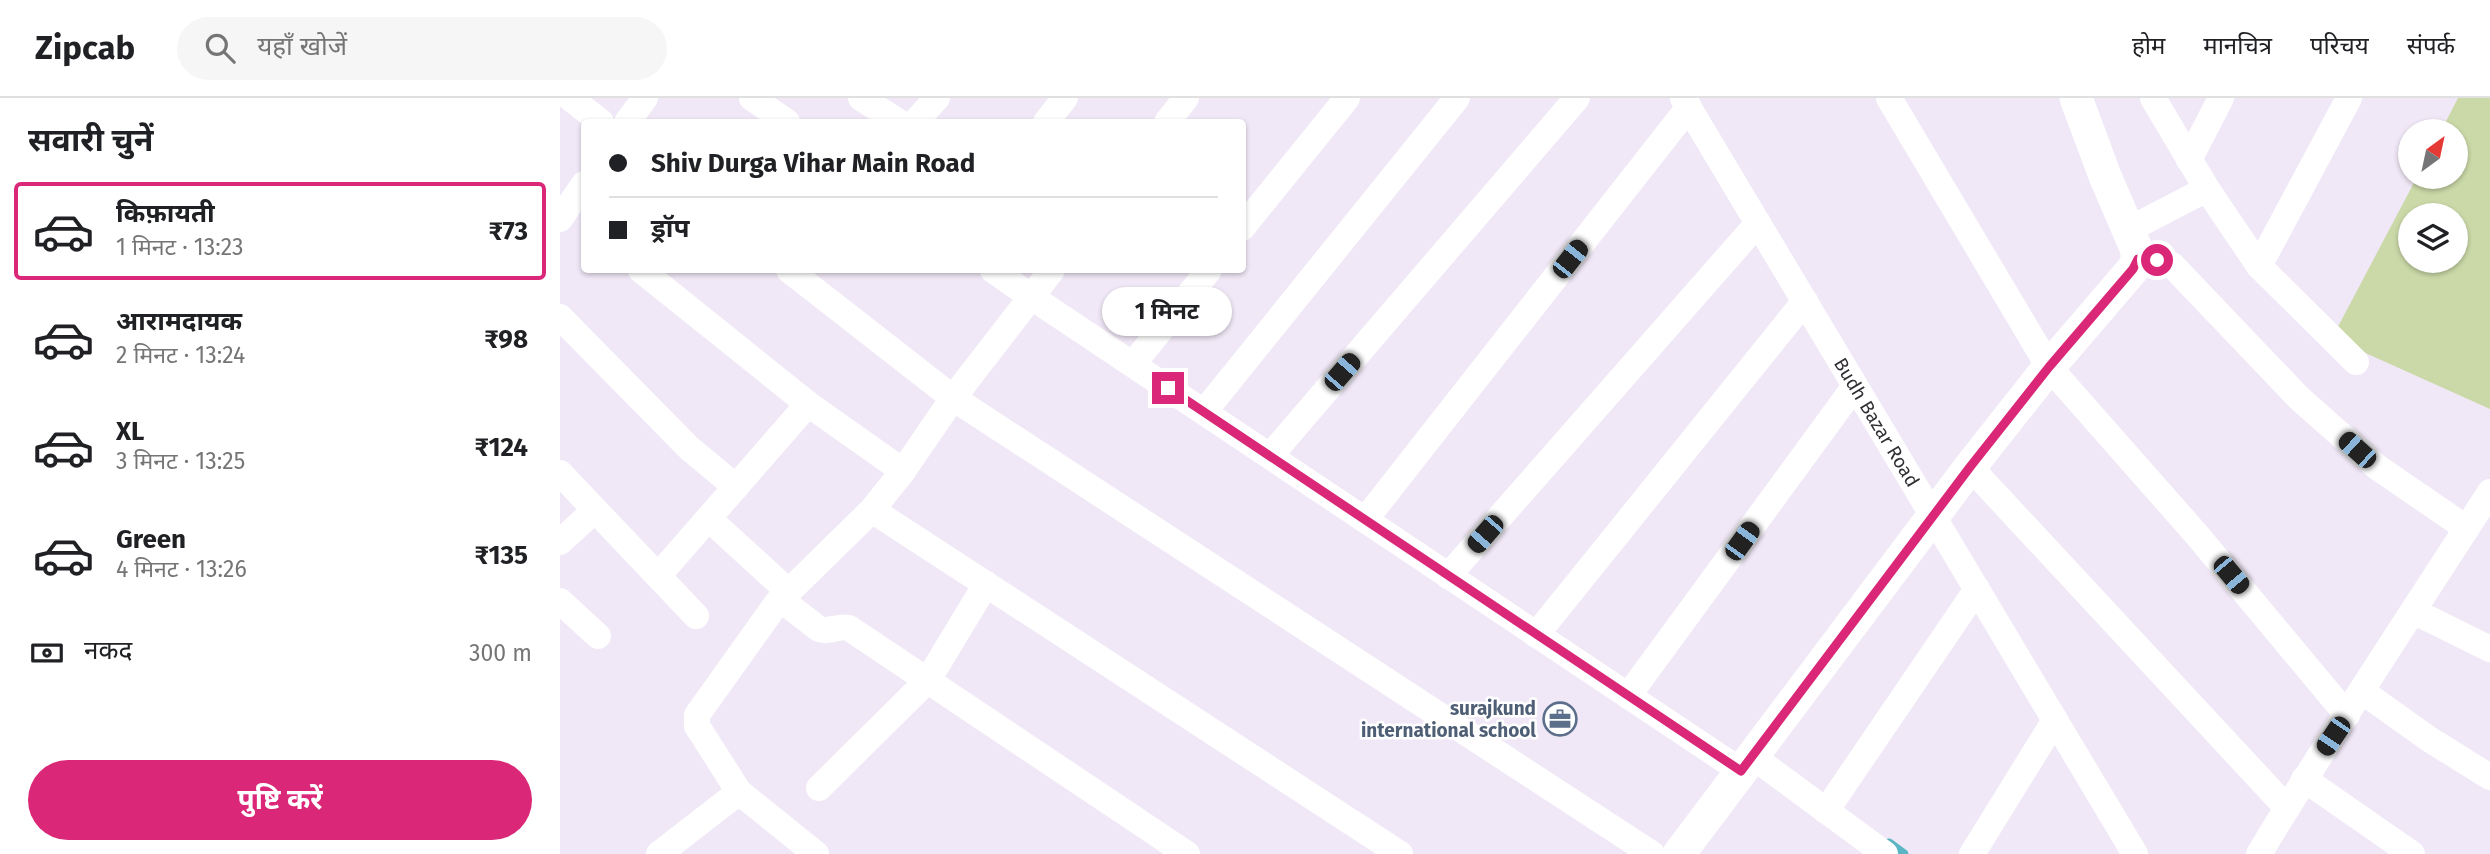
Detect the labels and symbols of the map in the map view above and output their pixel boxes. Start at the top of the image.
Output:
north arrow [2398,119,2468,189]
car [1549,236,1592,282]
route start [2141,244,2173,276]
callout: 1 मिनट [1103,286,1233,336]
car [1321,349,1364,395]
street label: Budh Bazar Road [1829,354,1924,491]
route end [1152,372,1184,404]
car [2335,428,2380,472]
car [1464,511,1507,557]
car [1722,518,1763,564]
car [2210,552,2253,598]
place label: surajkund international school [1361,697,1536,742]
office icon: surajkund international school [1541,700,1579,738]
car [2313,713,2354,759]

